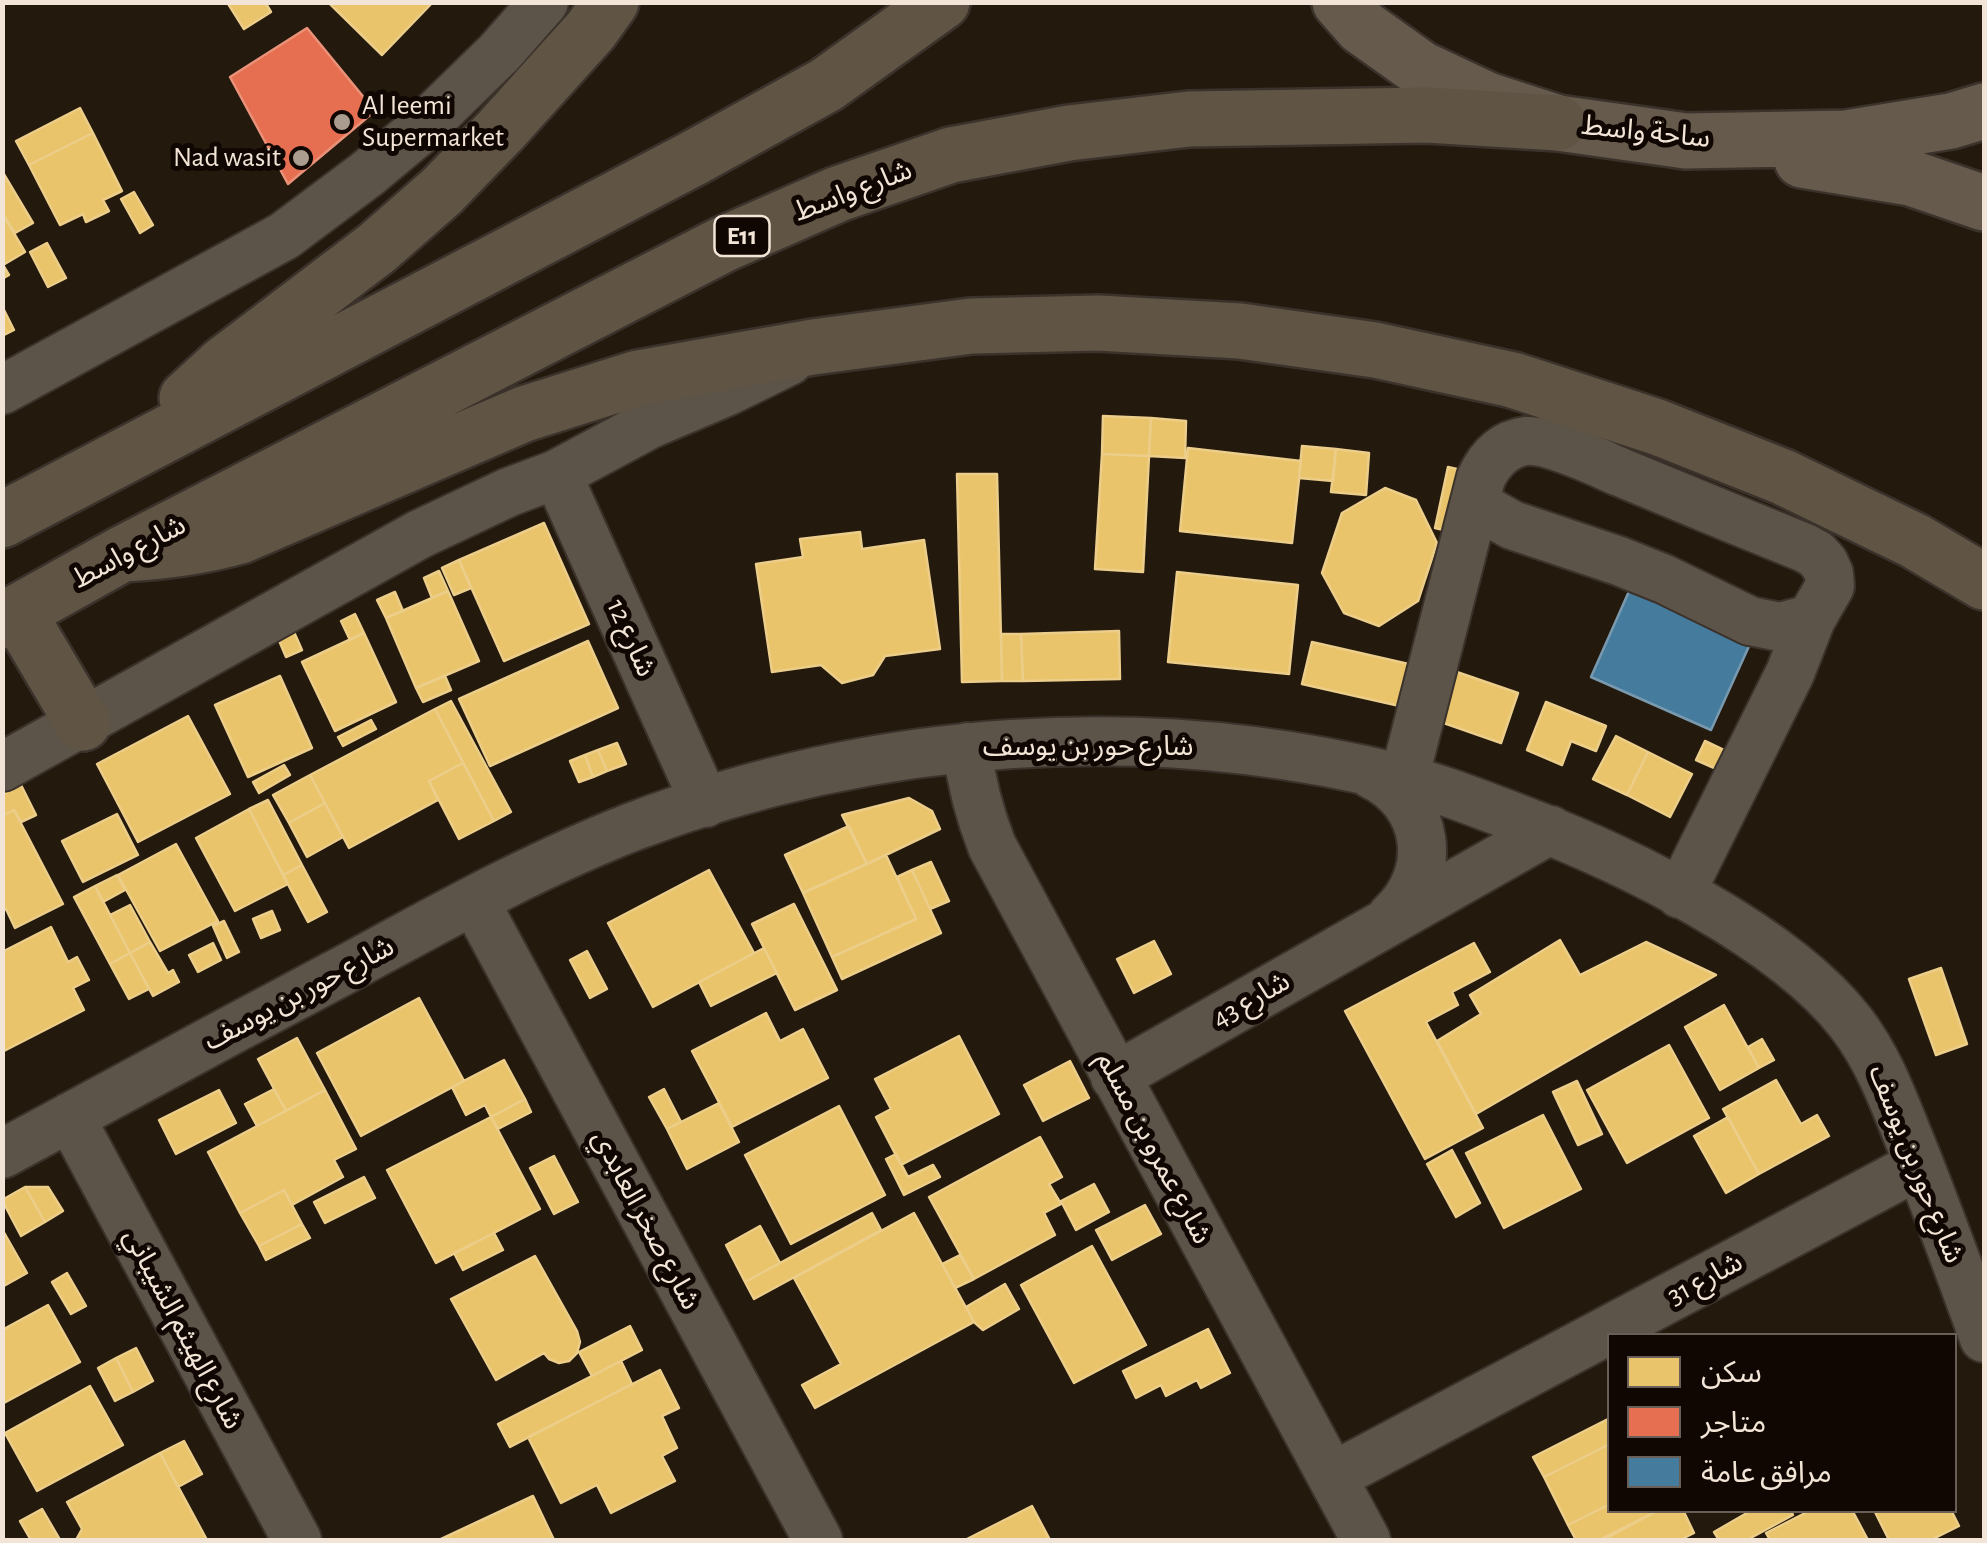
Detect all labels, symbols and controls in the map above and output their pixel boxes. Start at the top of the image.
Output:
place label: Al Ieemi Supermarket [362,89,504,155]
street label: ساحة واسط [1580,109,1712,155]
marker: Al Ieemi Supermarket [331,111,353,133]
place label: Nad wasit [173,141,281,175]
marker: Nad wasit [290,147,312,169]
street label: شارع واسط [789,153,917,229]
road number: E11 [714,216,770,256]
street label: شارع واسط [67,508,191,596]
street label: شارع 12 [599,594,663,682]
street label: شارع حور بن يوسف [983,730,1193,764]
street label: شارع حور بن يوسف [198,930,400,1058]
street label: شارع 43 [1206,964,1296,1036]
street label: شارع عمرو بن مسلم [1089,1046,1219,1250]
street label: شارع حور بن يوسف [1861,1060,1971,1268]
street label: شارع صخر العابدي [585,1125,707,1315]
street label: شارع الهيثم الشيباني [116,1223,250,1435]
street label: شارع 31 [1662,1245,1748,1313]
legend [1607,1333,1957,1513]
text: سكن [1701,1358,1762,1388]
text: متاجر [1701,1408,1766,1438]
text: مرافق عامة [1701,1458,1832,1488]

